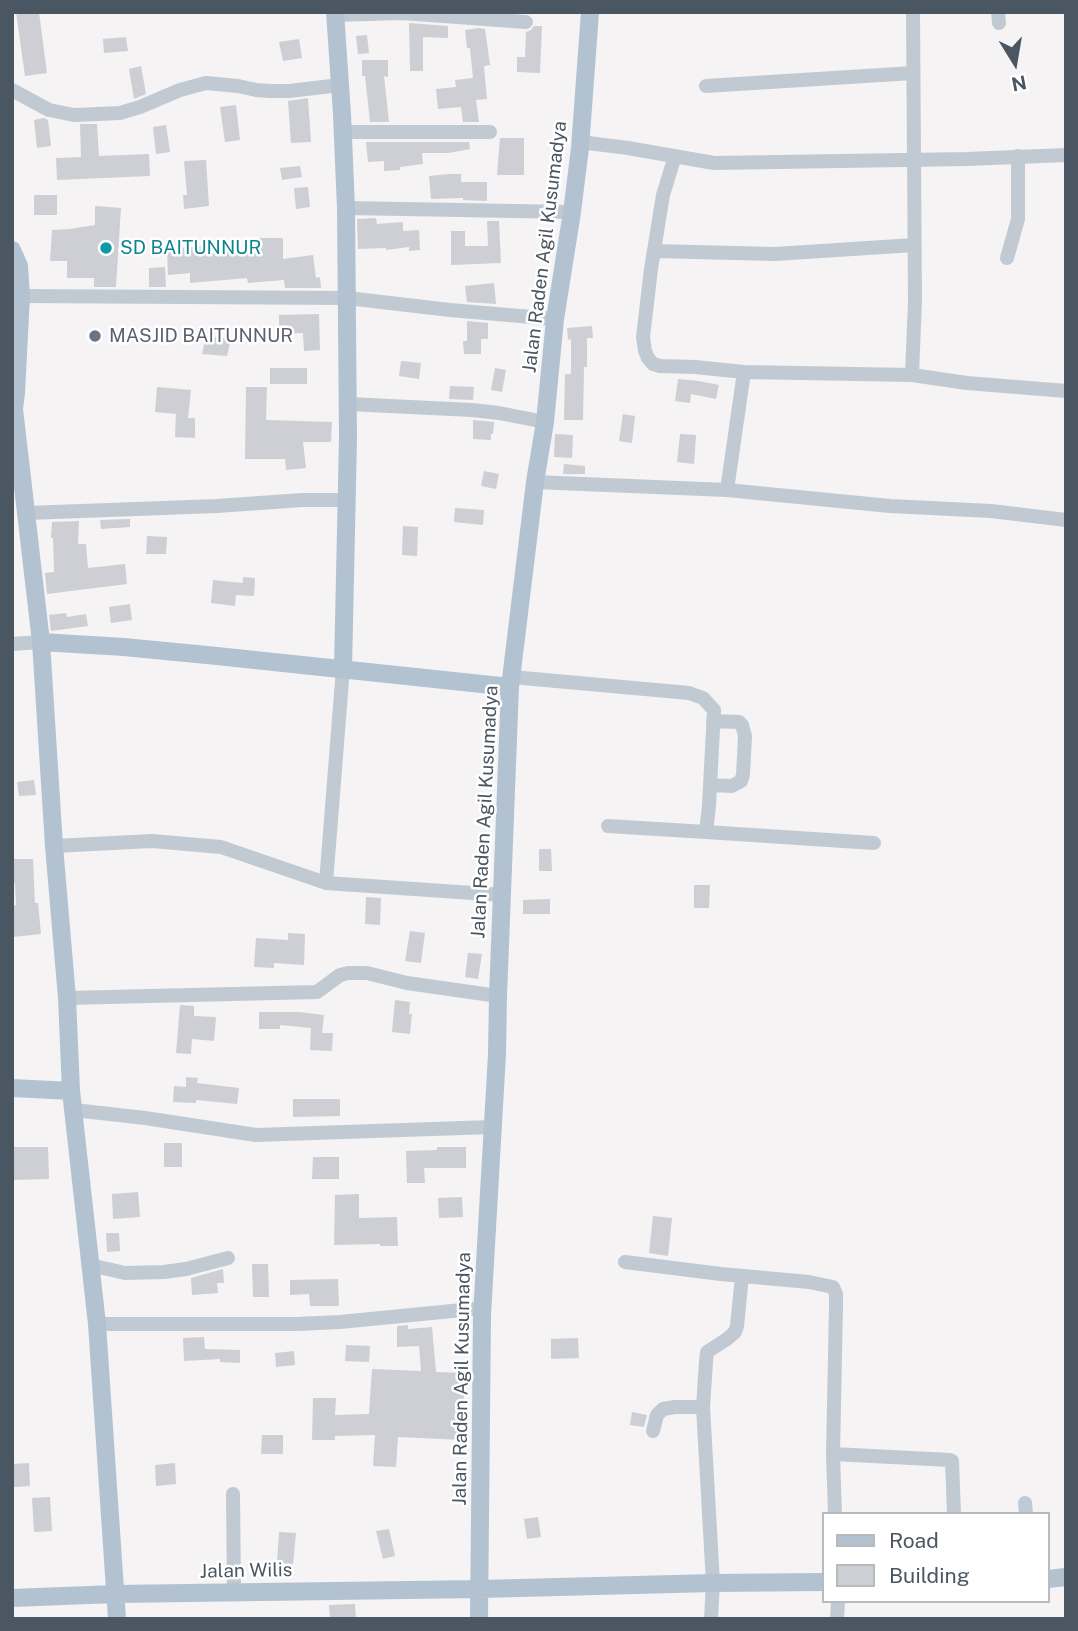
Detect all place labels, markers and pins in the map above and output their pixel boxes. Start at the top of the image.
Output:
place label: SD BAITUNNUR [120,237,261,259]
marker: SD BAITUNNUR [98,240,114,256]
place label: MASJID BAITUNNUR [109,325,293,347]
marker: MASJID BAITUNNUR [87,328,103,344]

